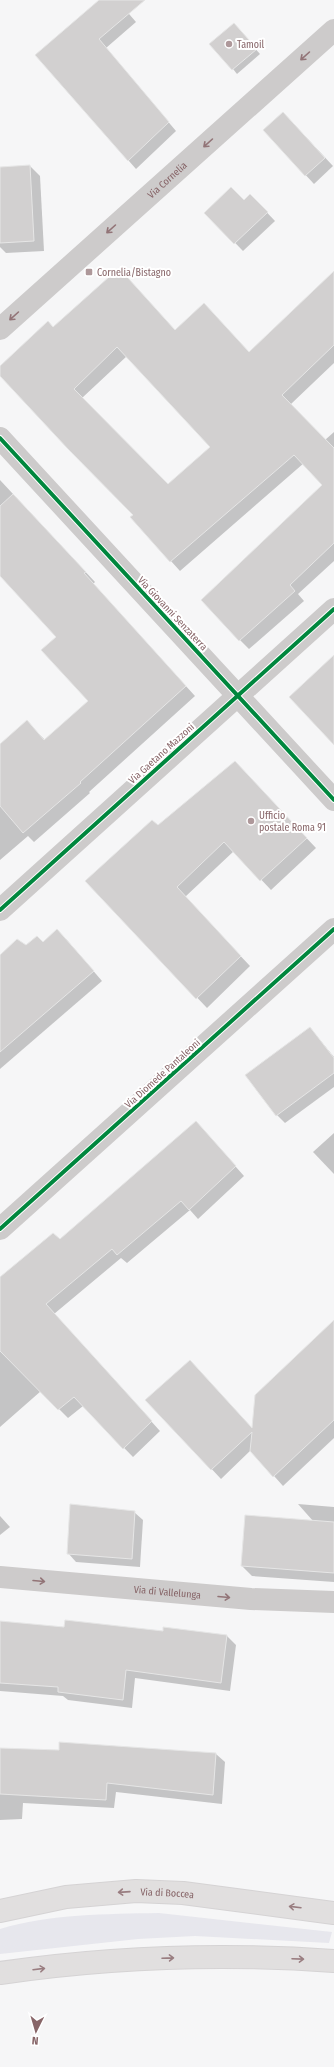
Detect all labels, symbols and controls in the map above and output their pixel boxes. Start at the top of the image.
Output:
marker: Tamoil [224,39,234,49]
place label: Tamoil [237,39,264,51]
one-way arrow [300,51,310,61]
one-way arrow [203,138,213,147]
street label: Via Cornelia [145,160,190,201]
one-way arrow [106,224,116,234]
marker: Cornelia/Bistagno [84,267,94,277]
place label: Cornelia/Bistagno [97,267,171,279]
one-way arrow [9,311,19,320]
street label: Via Giovanni Senzaterra [135,574,210,653]
street label: Via Gaetano Mazzoni [126,721,197,786]
place label: Ufficio postale Roma 91 [259,810,326,834]
marker: Ufficio postale Roma 91 [246,816,256,826]
street label: Via Diomede Pantaleoni [123,1037,203,1111]
one-way arrow [32,1577,45,1584]
street label: Via di Vallelunga [133,1584,201,1602]
one-way arrow [217,1593,230,1600]
street label: Via di Boccea [140,1886,195,1901]
one-way arrow [118,1888,131,1895]
one-way arrow [289,1904,302,1911]
one-way arrow [161,1954,174,1962]
one-way arrow [291,1955,304,1963]
one-way arrow [32,1965,45,1972]
north arrow [16,2011,56,2051]
text: N [31,2034,39,2047]

